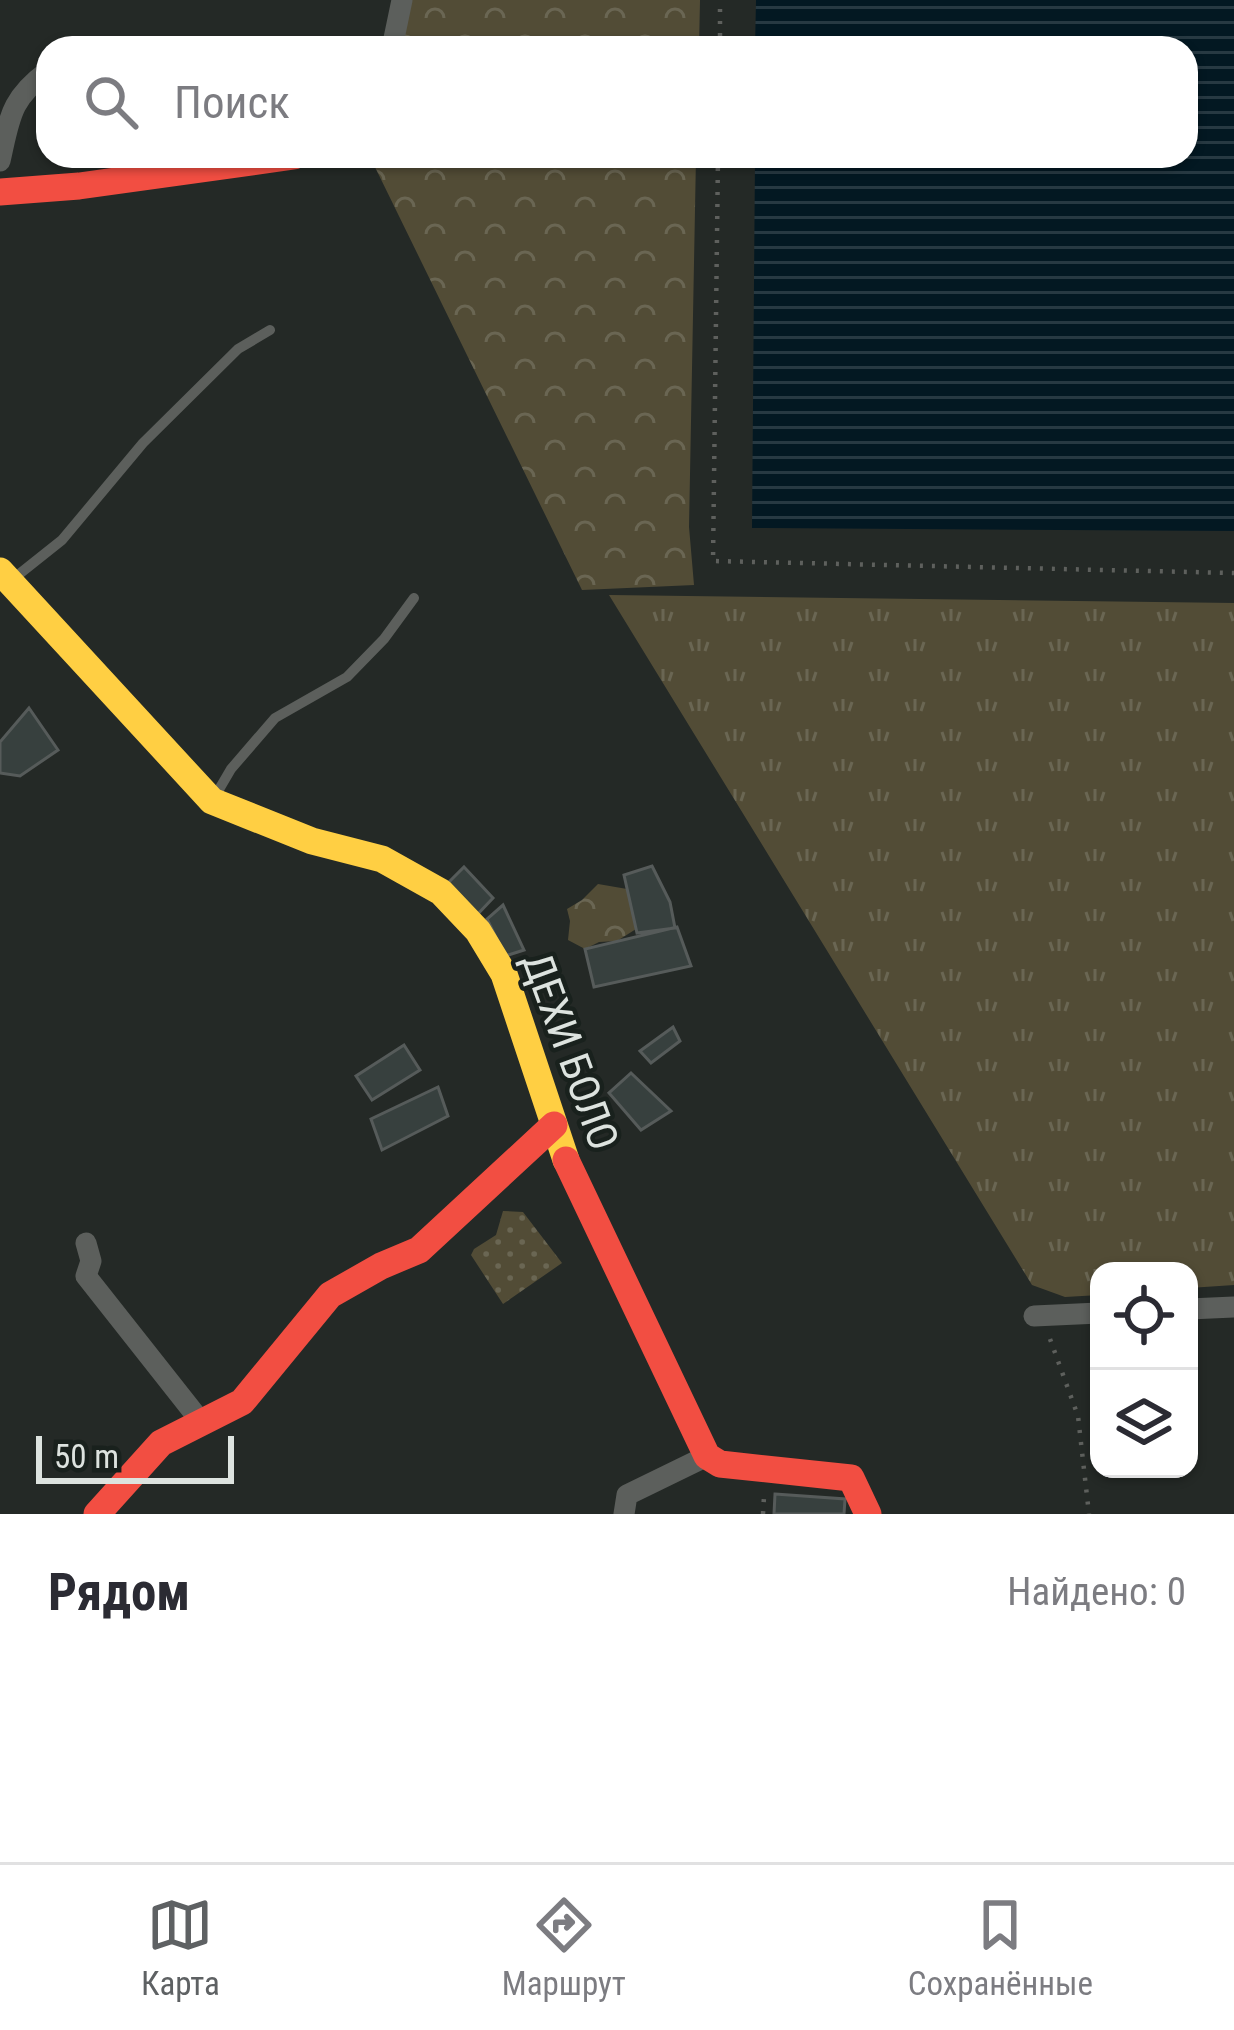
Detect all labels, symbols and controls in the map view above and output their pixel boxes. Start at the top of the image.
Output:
search box [36,36,1198,168]
icon: search [78,69,144,135]
text: Поиск [174,76,290,129]
street label: ДЕХИ БОЛО [512,946,629,1156]
map controls [1090,1262,1198,1478]
button: locate [1090,1262,1198,1370]
button: layers [1090,1370,1198,1478]
scale bar [36,1430,234,1483]
text: 50 m [54,1437,119,1476]
text: Рядом [48,1563,190,1622]
text: Найдено: 0 [1007,1569,1186,1615]
tab: Карта [141,1892,220,2003]
tab: Маршрут [502,1892,626,2003]
tab: Сохранённые [908,1892,1093,2003]

